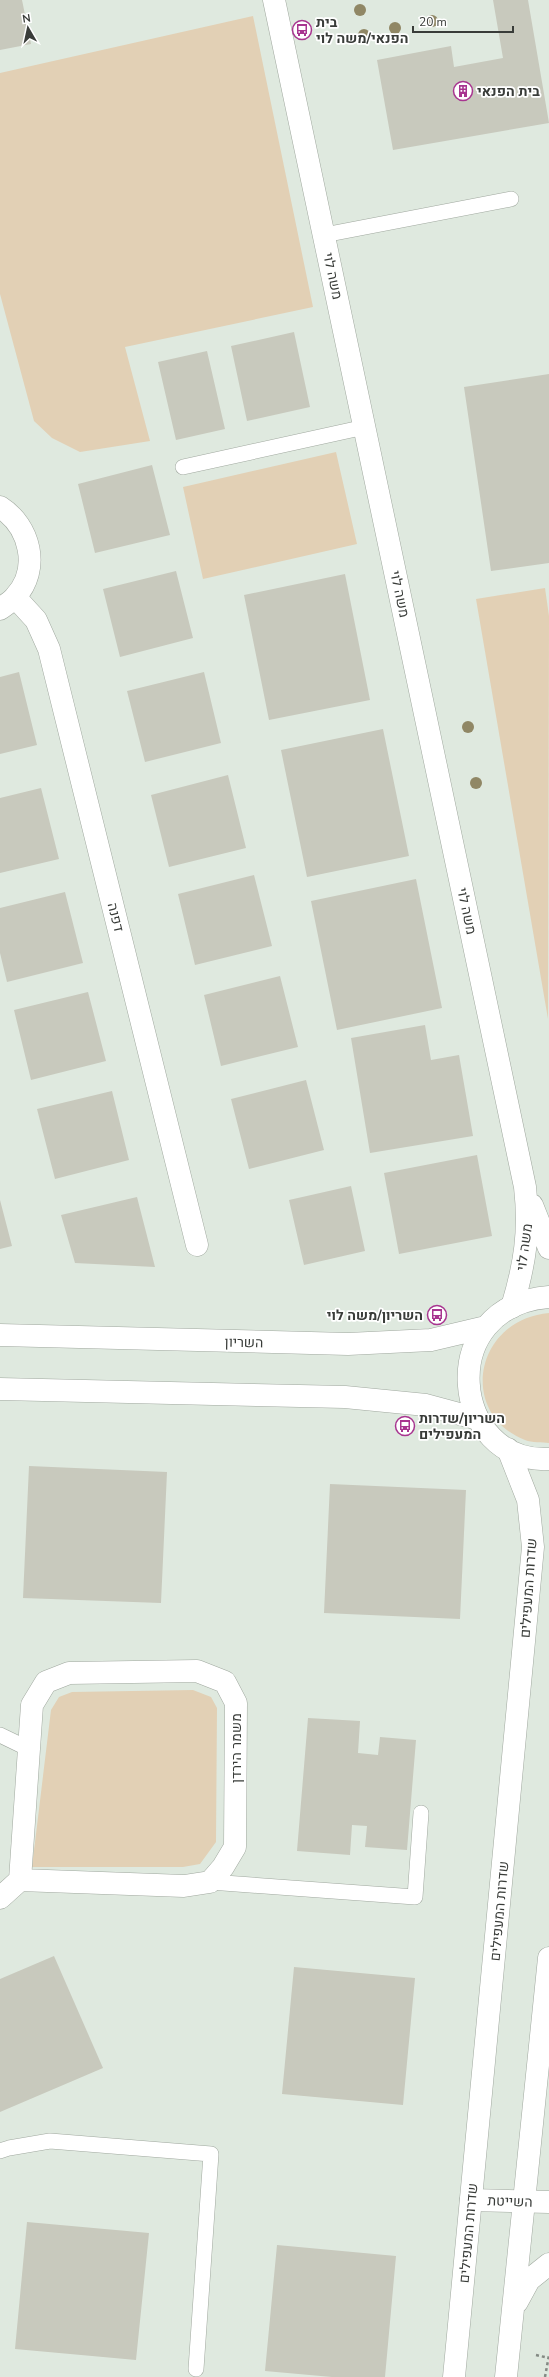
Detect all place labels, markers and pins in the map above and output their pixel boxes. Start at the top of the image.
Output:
place label: בית הפנאי/משה לוי [316,13,409,48]
bus stop icon: בית הפנאי/משה לוי [291,19,313,41]
building icon: בית הפנאי [452,80,474,102]
place label: בית הפנאי [477,82,540,101]
bus stop icon: השריון/משה לוי [426,1304,448,1326]
place label: השריון/משה לוי [327,1306,423,1325]
place label: השריון/שדרות המעפילים [419,1409,505,1444]
bus stop icon: השריון/שדרות המעפילים [394,1415,416,1437]

